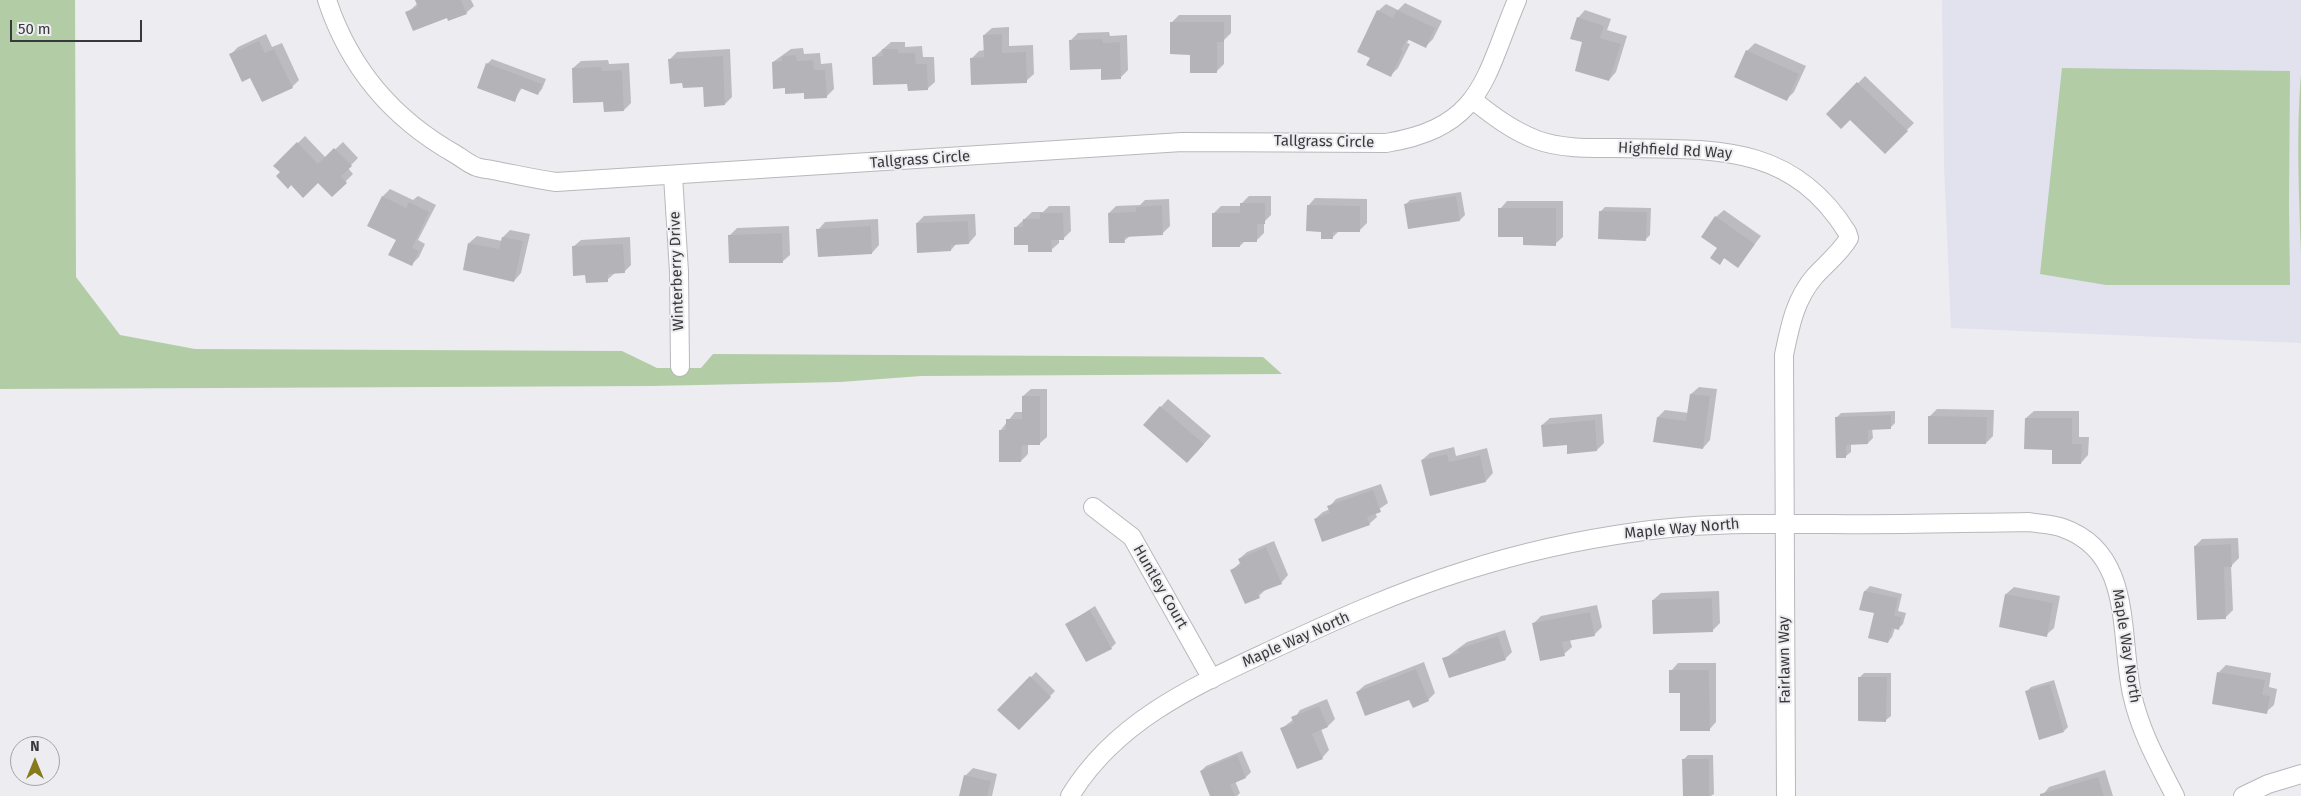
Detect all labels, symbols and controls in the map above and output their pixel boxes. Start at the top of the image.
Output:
scale bar [12,10,145,42]
text: 50 m [18,20,51,38]
street label: Tallgrass Circle [1274,132,1374,152]
street label: Highfield Rd Way [1618,139,1732,163]
street label: Tallgrass Circle [869,148,971,172]
street label: Winterberry Drive [666,211,688,331]
street label: Maple Way North [1624,515,1740,543]
street label: Huntley Court [1129,542,1191,632]
street label: Maple Way North [2108,588,2144,704]
street label: Maple Way North [1240,608,1352,672]
street label: Fairlawn Way [1775,616,1795,704]
north arrow [10,736,60,786]
text: N [30,738,40,755]

